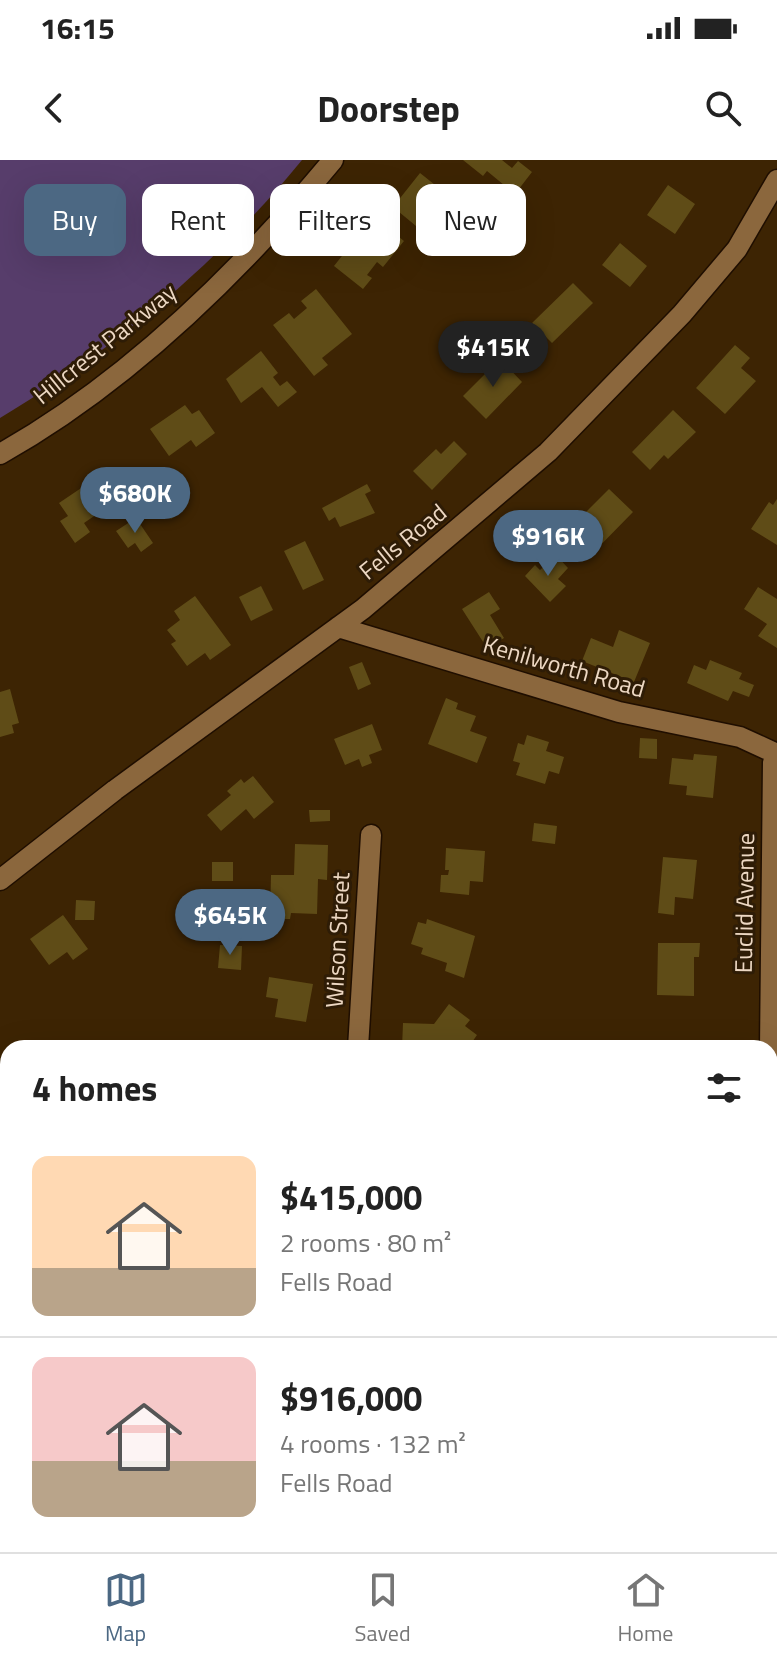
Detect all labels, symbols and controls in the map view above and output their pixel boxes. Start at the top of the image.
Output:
text: 16:15 [40,5,115,51]
text: Doorstep [317,81,460,136]
icon: back [32,86,76,130]
icon: search [701,86,745,130]
chip: Buy [24,184,126,256]
chip: Rent [142,184,254,256]
chip: Filters [270,184,400,256]
chip: New [416,184,526,256]
street label: Hillcrest Parkway [25,274,184,412]
pin: $415K [437,321,549,389]
text: $415K [456,327,530,366]
pin: $680K [79,467,191,535]
text: $680K [98,473,172,512]
street label: Fells Road [351,495,454,588]
pin: $916K [492,510,604,578]
text: $916K [511,516,585,555]
street label: Kenilworth Road [479,626,649,706]
street label: Euclid Avenue [725,833,763,973]
street label: Wilson Street [315,871,359,1009]
pin: $645K [174,889,286,957]
text: $645K [193,895,267,934]
text: 4 homes [32,1062,157,1114]
icon: filters [702,1066,746,1110]
text: $415,000 [280,1171,422,1223]
icon: home [96,1188,192,1284]
text: 2 rooms · 80 m² [280,1223,451,1262]
text: Fells Road [280,1262,392,1301]
text: $916,000 [280,1372,422,1424]
icon: home [96,1389,192,1485]
text: 4 rooms · 132 m² [280,1424,466,1463]
text: Fells Road [280,1463,392,1502]
tab: Map [104,1568,148,1650]
tab: Saved [355,1568,411,1650]
tab: Home [618,1568,673,1650]

